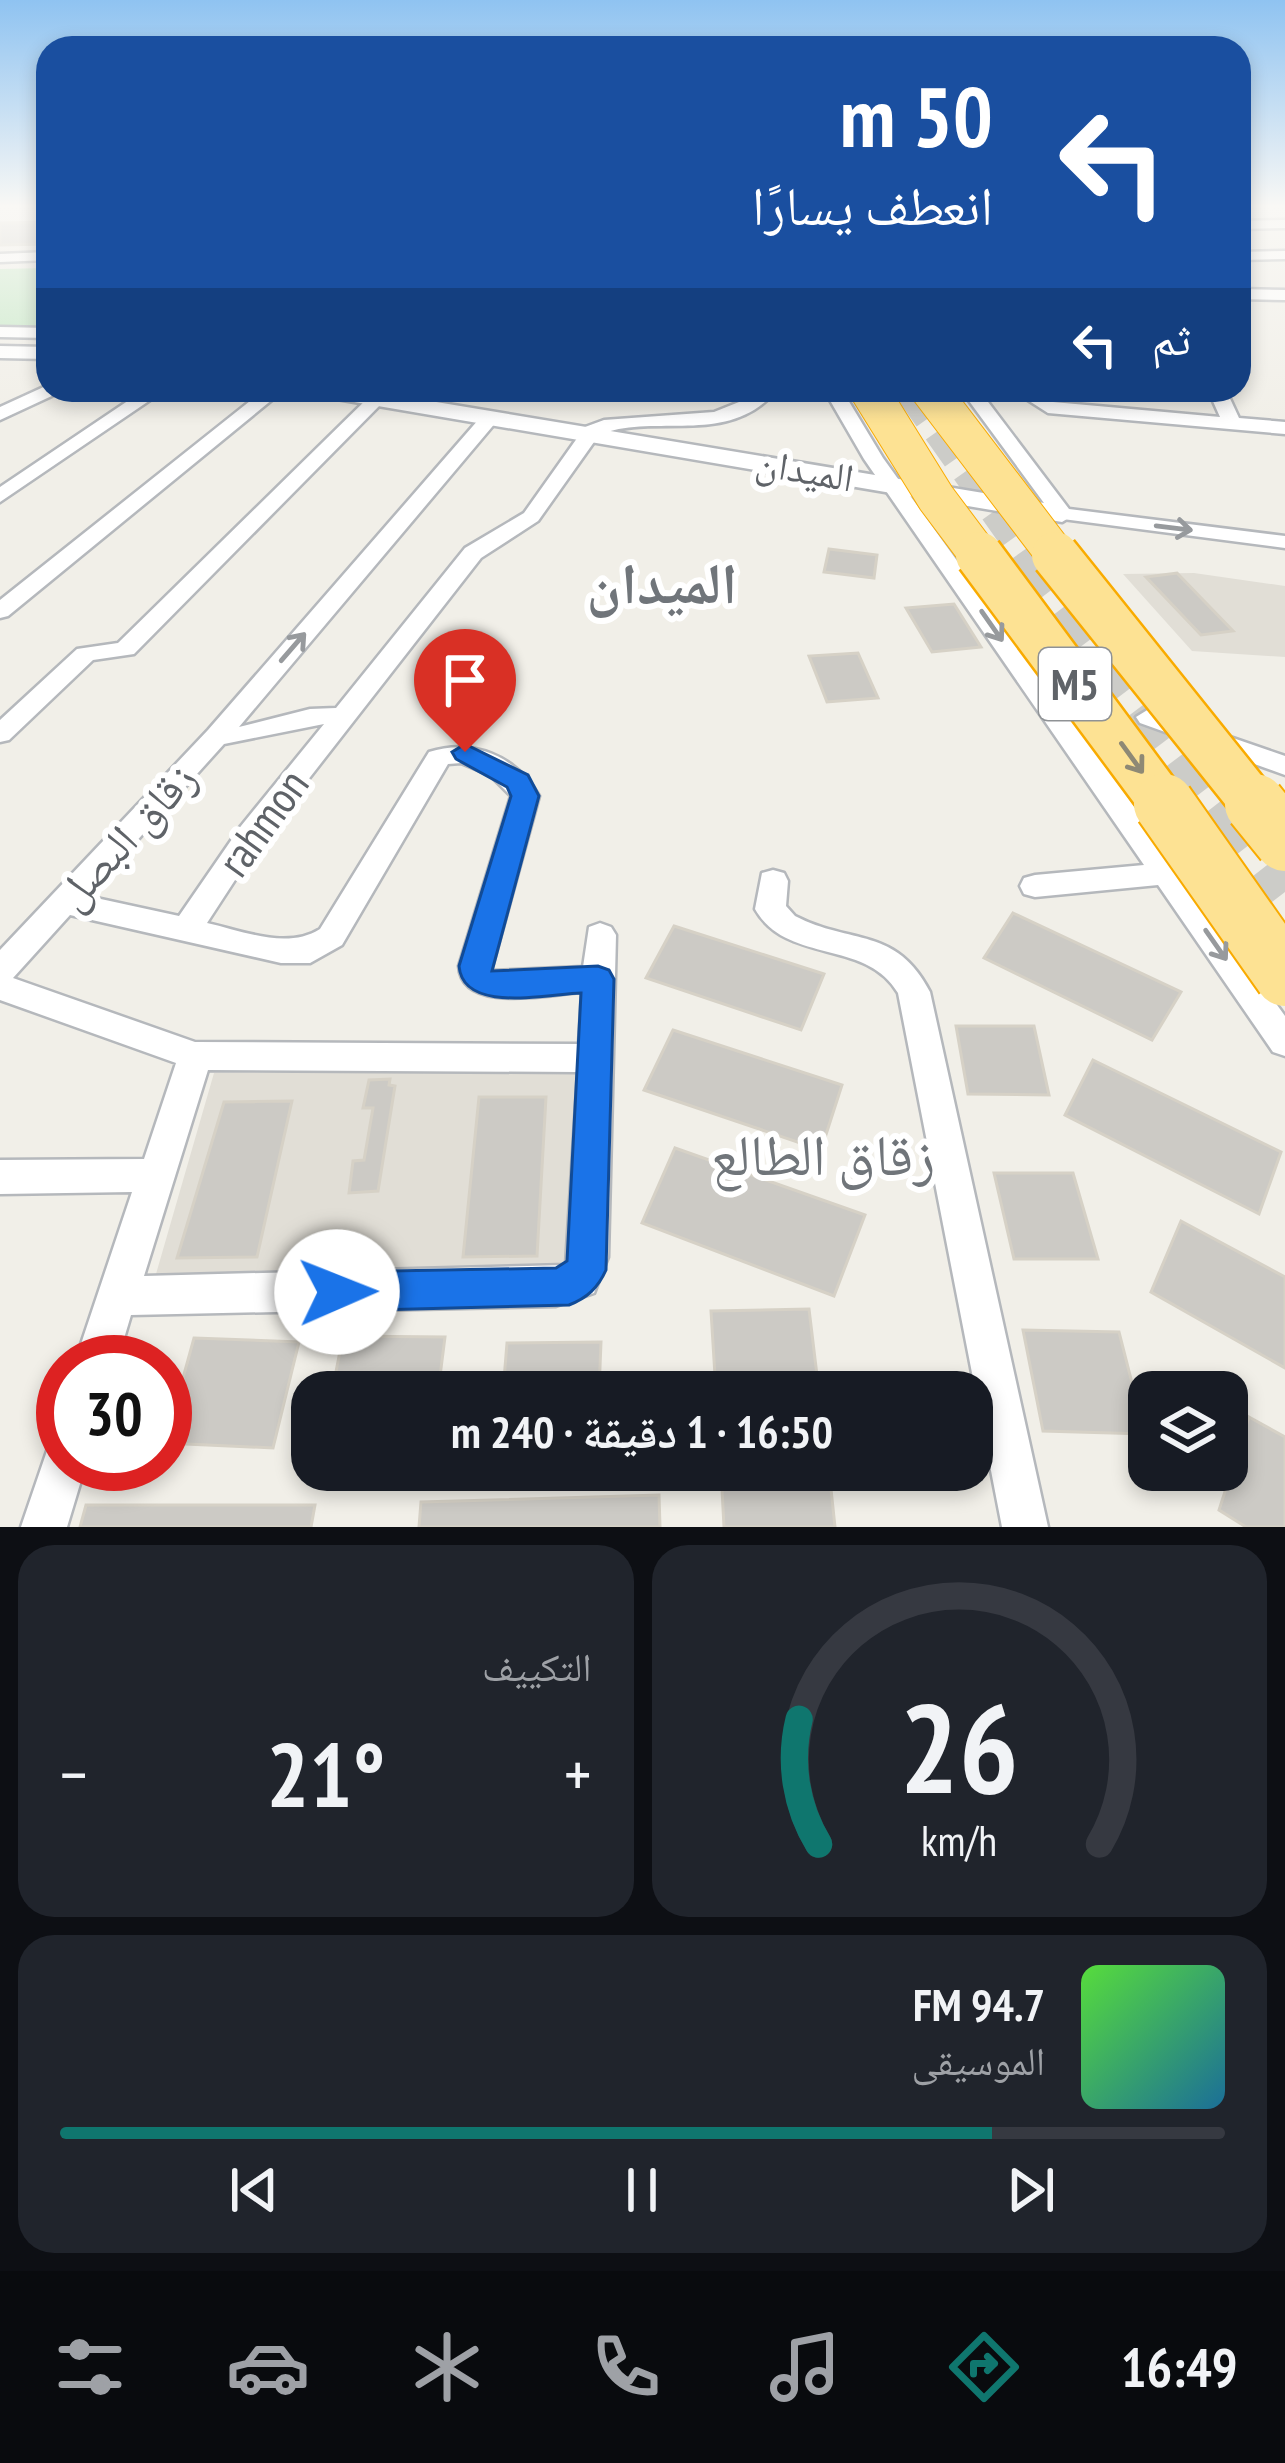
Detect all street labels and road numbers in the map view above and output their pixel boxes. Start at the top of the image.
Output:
street label: الميدان [752,435,858,503]
road number: M5 [1039,648,1111,720]
street label: زقاق البصل [42,749,208,921]
street label: rahmon [204,757,320,887]

